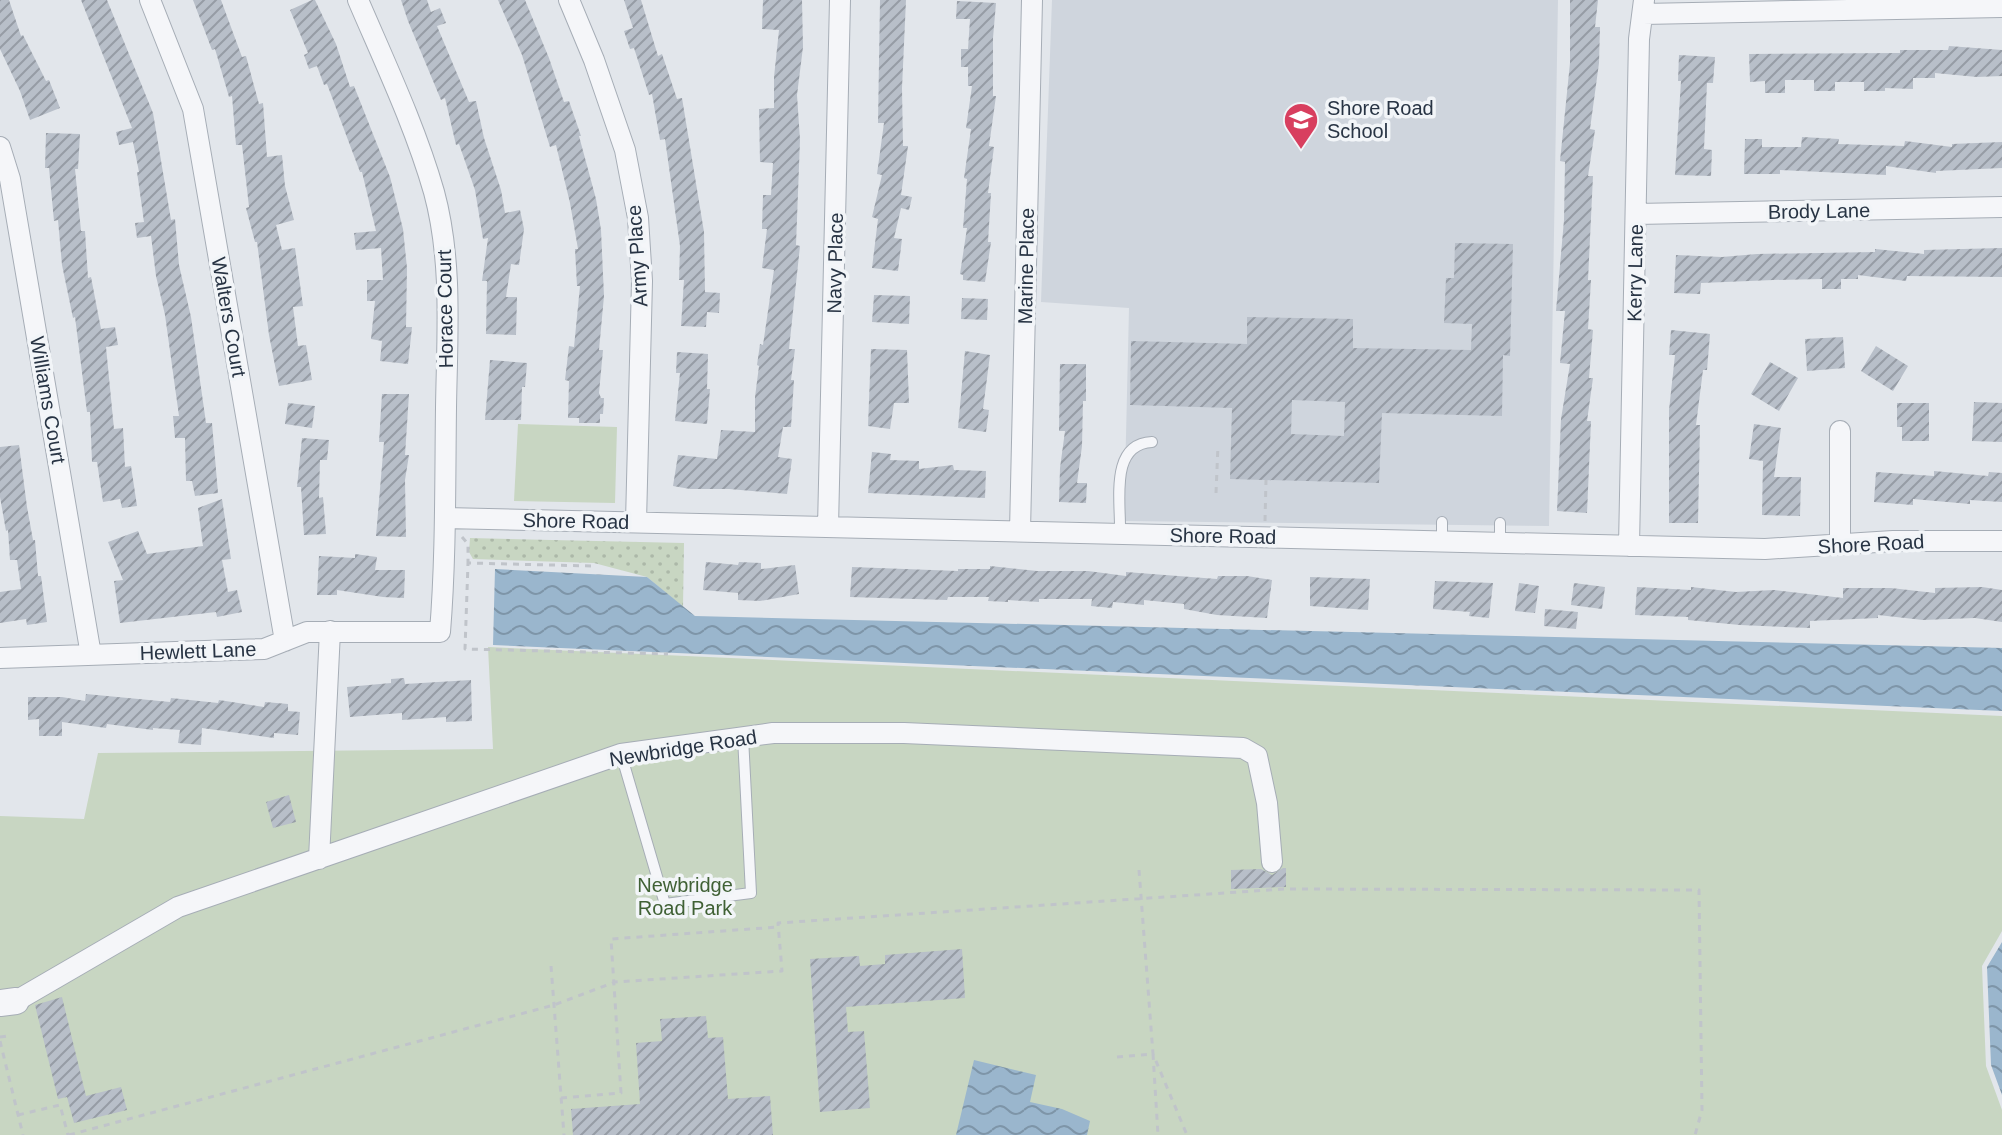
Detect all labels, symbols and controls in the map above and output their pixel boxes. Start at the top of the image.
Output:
place label: Shore Road School [1327,97,1434,142]
school or university icon: Shore Road School [1282,101,1320,151]
street label: Brody Lane [1768,199,1870,223]
street label: Army Place [622,204,652,308]
street label: Marine Place [1014,207,1038,325]
street label: Navy Place [823,212,847,314]
street label: Kerry Lane [1623,224,1647,322]
street label: Horace Court [433,249,457,369]
street label: Walters Court [208,255,250,379]
street label: Williams Court [26,335,70,466]
street label: Shore Road [522,509,630,533]
street label: Shore Road [1169,524,1277,548]
street label: Shore Road [1817,530,1925,558]
street label: Hewlett Lane [139,638,257,664]
street label: Newbridge Road [608,725,758,771]
park label: Newbridge Road Park [637,874,733,919]

